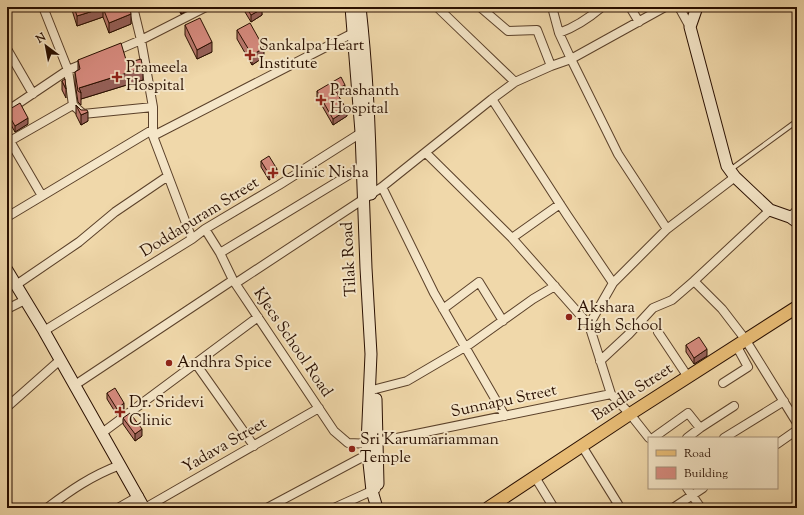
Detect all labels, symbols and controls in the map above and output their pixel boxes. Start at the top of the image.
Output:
north arrow [26,26,66,66]
text: N [32,29,49,48]
place label: Sankalpa Heart Institute [259,35,365,76]
marker: Sankalpa Heart Institute [244,49,256,61]
place label: Prameela Hospital [126,57,189,98]
marker: Prameela Hospital [111,71,123,83]
place label: Prashanth Hospital [330,80,400,121]
marker: Prashanth Hospital [315,94,327,106]
place label: Clinic Nisha [282,162,369,185]
marker: Clinic Nisha [267,167,279,179]
street label: Doddapuram Street [136,172,264,264]
street label: Tilak Road [337,221,363,297]
street label: KJecs School Road [247,284,337,402]
place label: Akshara High School [577,297,663,338]
marker: Akshara High School [564,312,574,322]
place label: Andhra Spice [177,352,272,375]
marker: Andhra Spice [164,358,174,368]
street label: Bandla Street [588,358,678,428]
street label: Sunnapu Street [449,379,560,424]
place label: Dr. Sridevi Clinic [129,392,204,433]
marker: Dr. Sridevi Clinic [114,406,126,418]
street label: Yadava Street [178,412,272,479]
place label: Sri Karumariamman Temple [360,429,500,470]
legend [648,437,778,489]
marker: Sri Karumariamman Temple [347,444,357,454]
text: Road [684,445,711,463]
text: Building [684,465,728,483]

